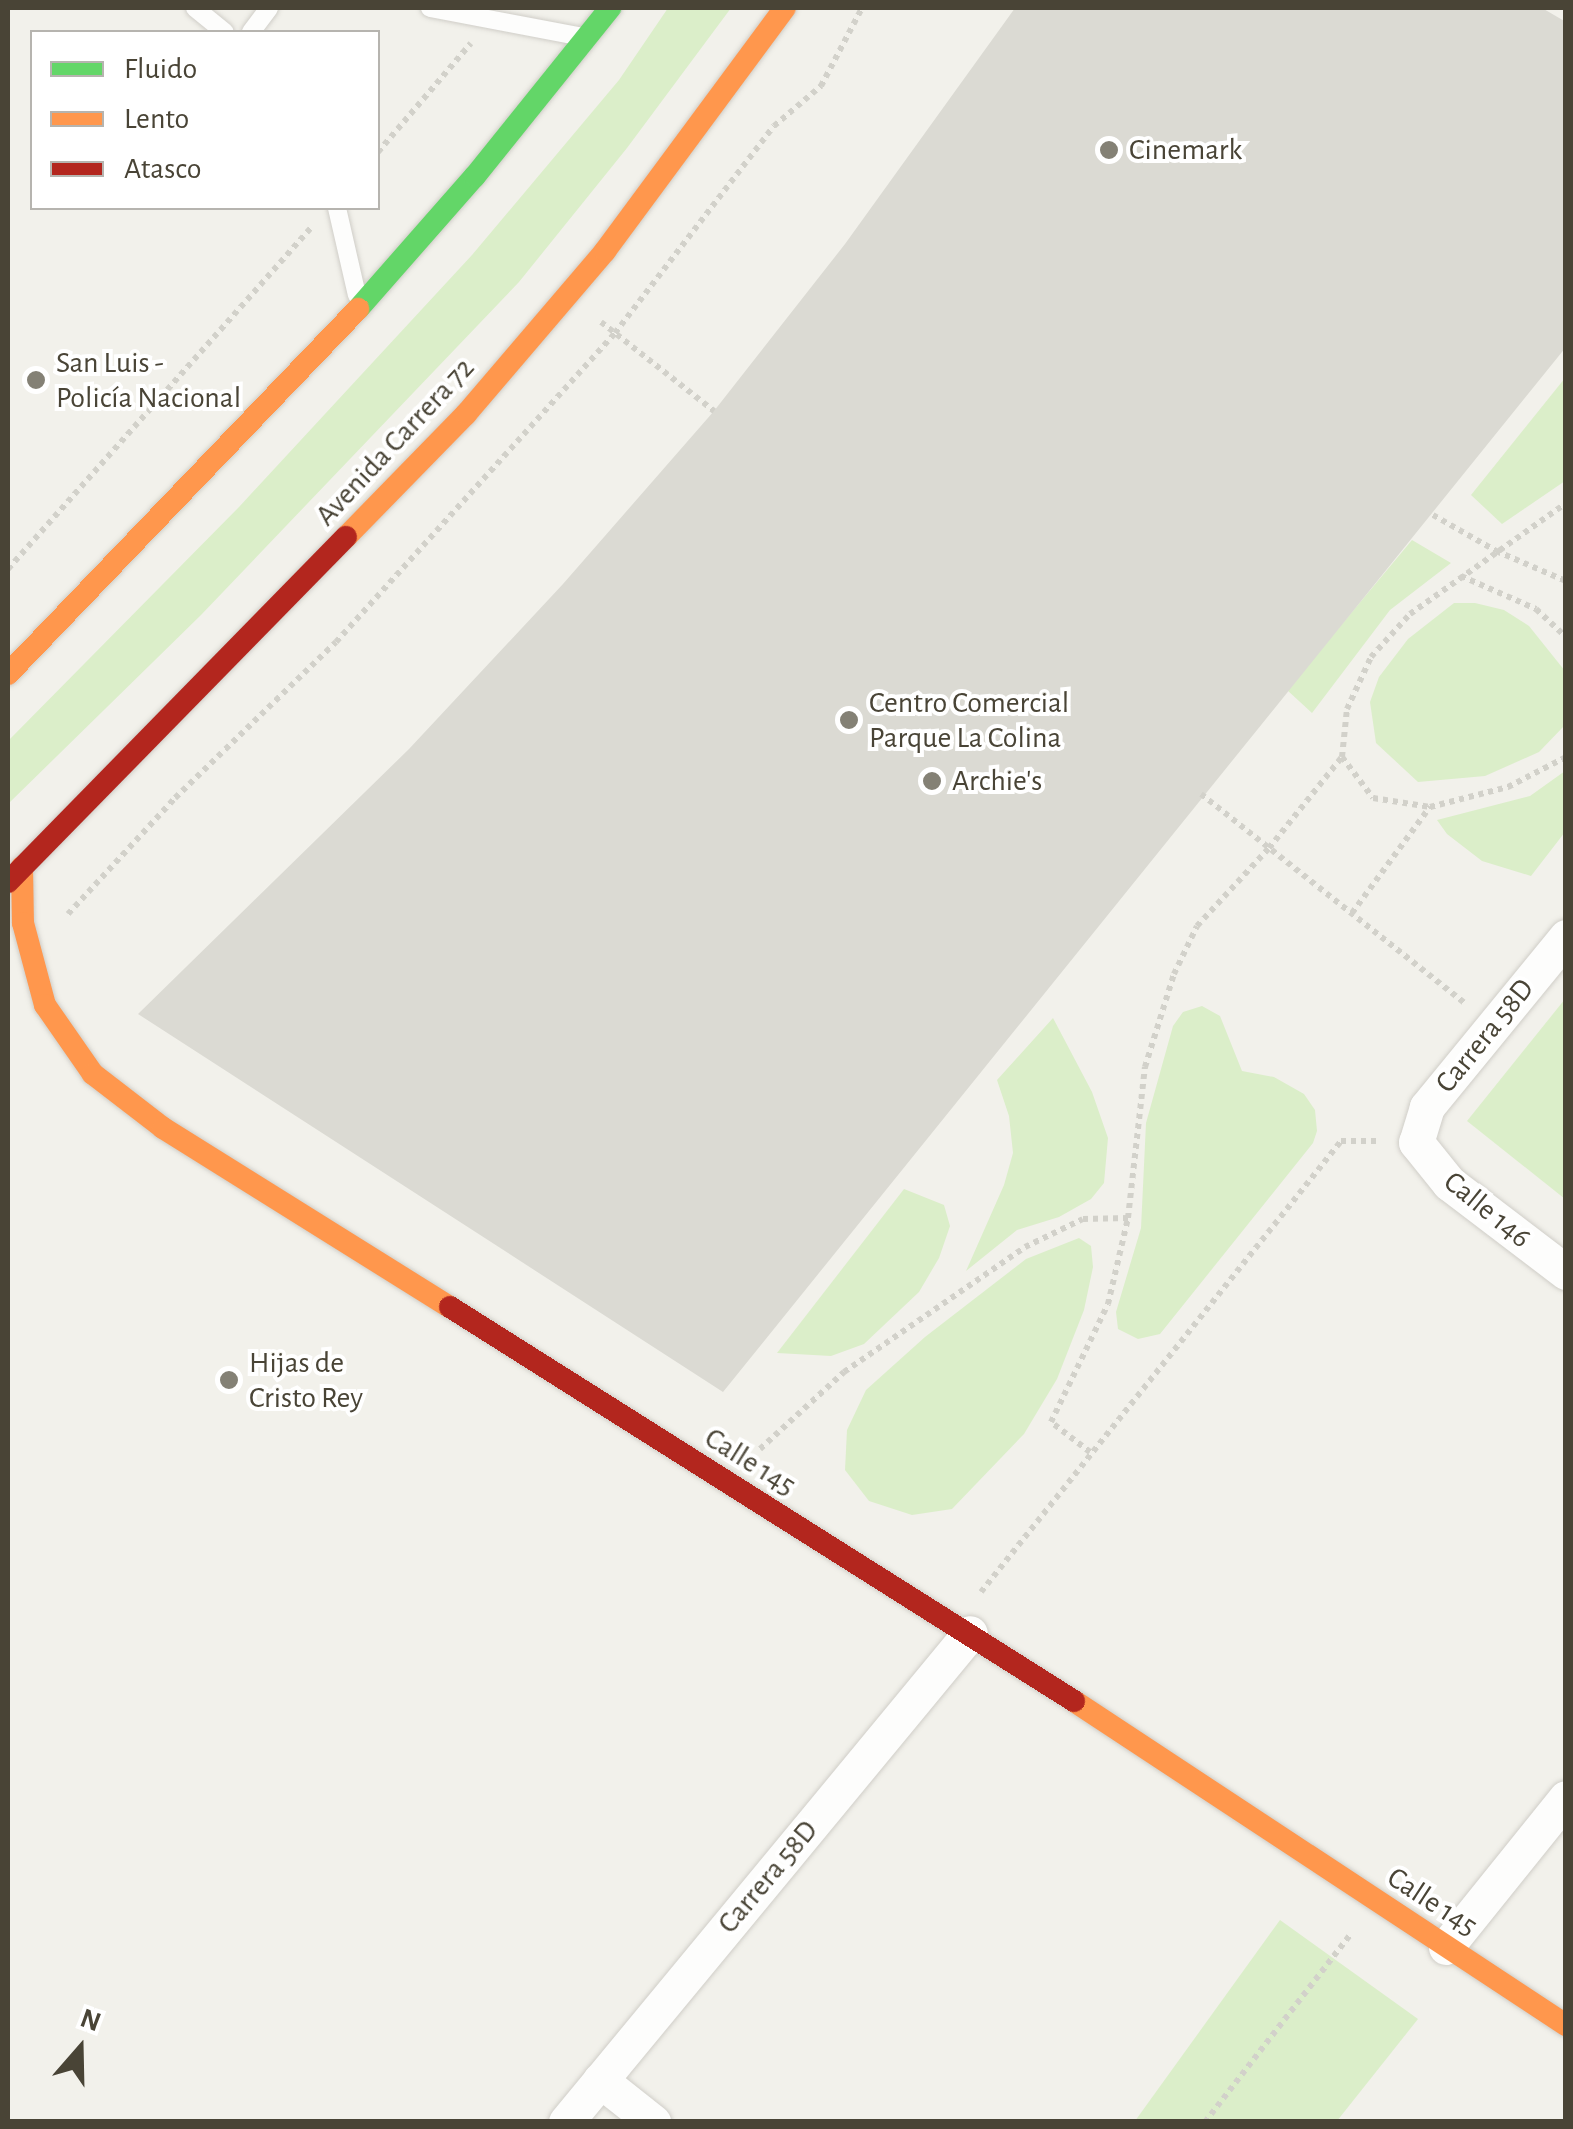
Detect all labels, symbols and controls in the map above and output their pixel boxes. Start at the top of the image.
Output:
legend [30,30,380,210]
text: Fluido [124,54,197,84]
text: Lento [124,104,189,134]
place label: Cinemark [1129,132,1242,168]
marker: Cinemark [1098,139,1120,161]
text: Atasco [124,154,202,184]
place label: San Luis - Policía Nacional [56,345,241,416]
street label: Avenida Carrera 72 [308,350,482,534]
marker: San Luis - Policía Nacional [25,369,47,391]
place label: Centro Comercial Parque La Colina [869,685,1069,756]
marker: Centro Comercial Parque La Colina [838,709,860,731]
place label: Archie's [952,763,1042,799]
marker: Archie's [921,770,943,792]
street label: Carrera 58D [1428,972,1542,1100]
street label: Calle 146 [1436,1164,1538,1256]
place label: Hijas de Cristo Rey [249,1345,363,1416]
marker: Hijas de Cristo Rey [218,1369,240,1391]
street label: Calle 145 [698,1420,802,1504]
street label: Carrera 58D [710,1813,826,1941]
street label: Calle 145 [1380,1860,1484,1944]
north arrow [30,1999,130,2099]
text: N [76,2004,104,2037]

